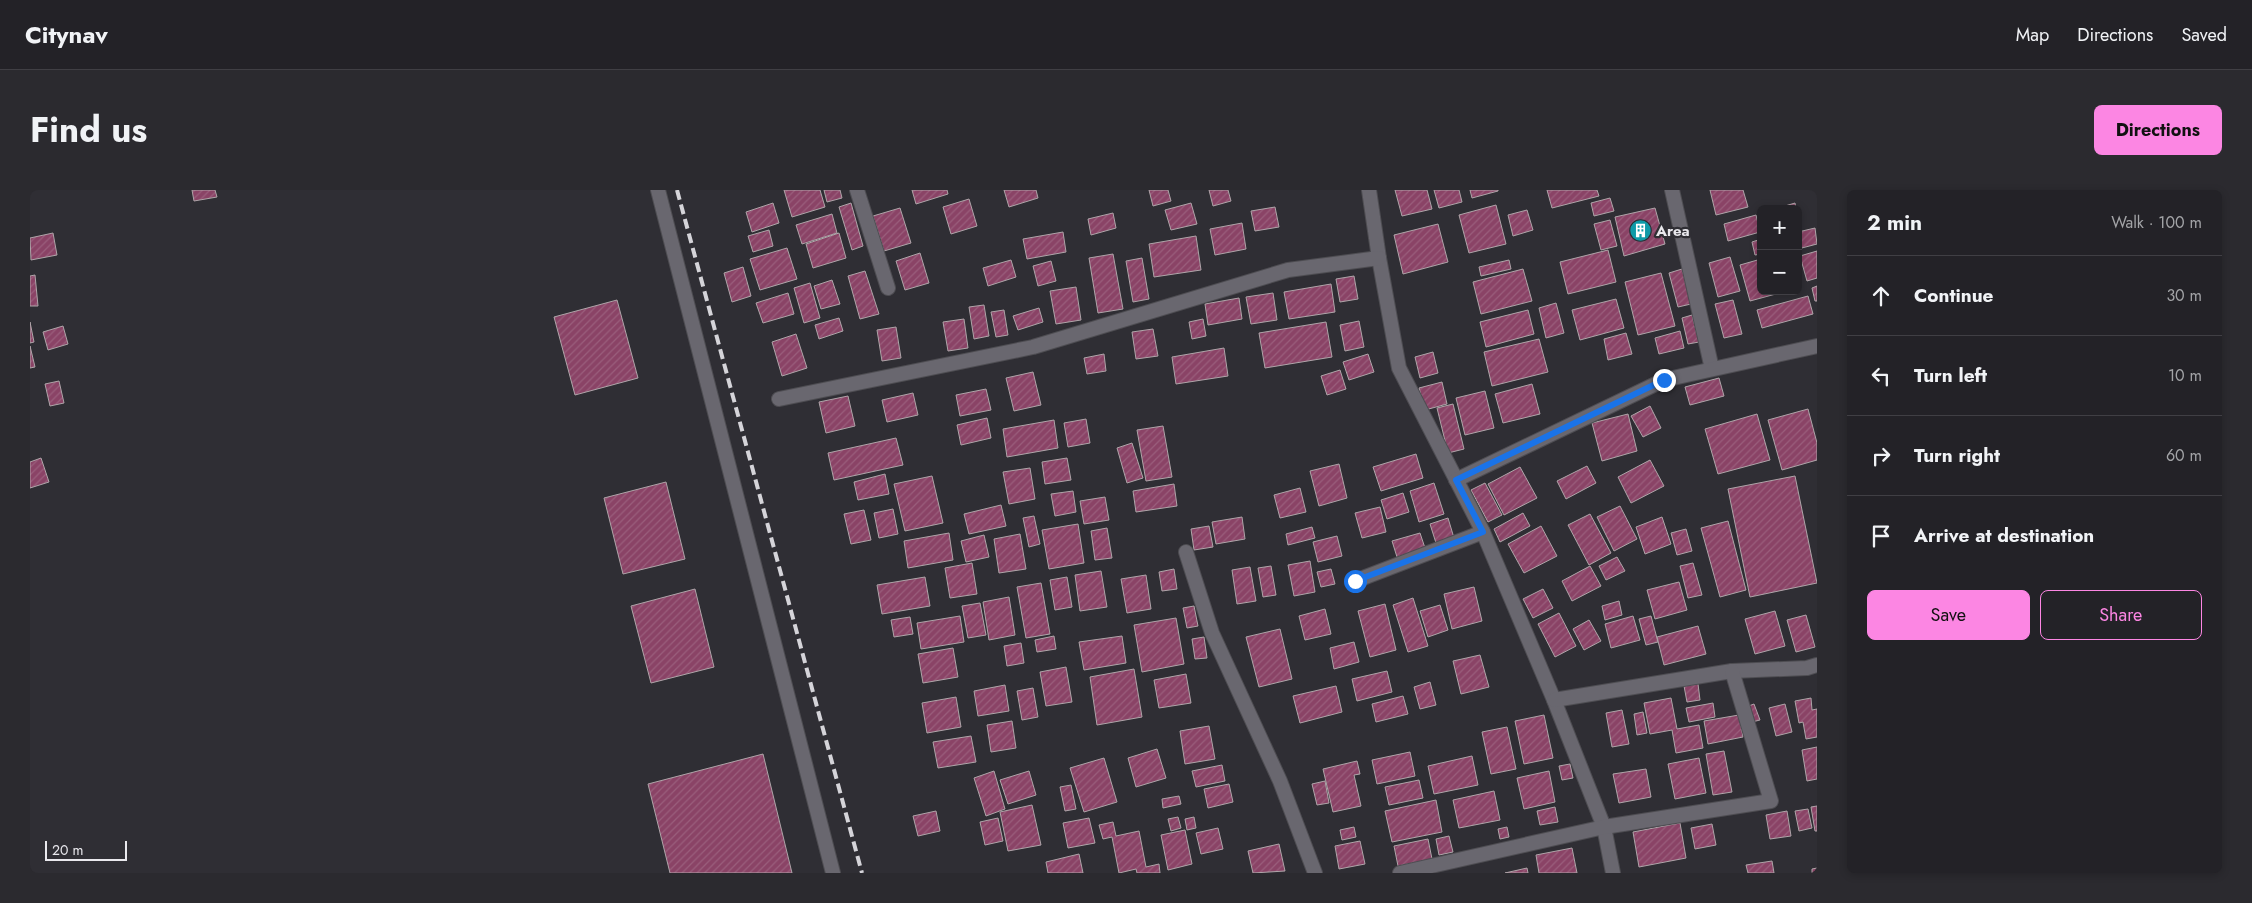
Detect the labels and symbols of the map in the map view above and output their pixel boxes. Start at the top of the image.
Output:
building icon: Area [1628,219,1652,243]
place label: Area [1655,220,1690,242]
route end [1653,369,1676,392]
route start [1344,570,1367,593]
scale bar [45,838,128,861]

